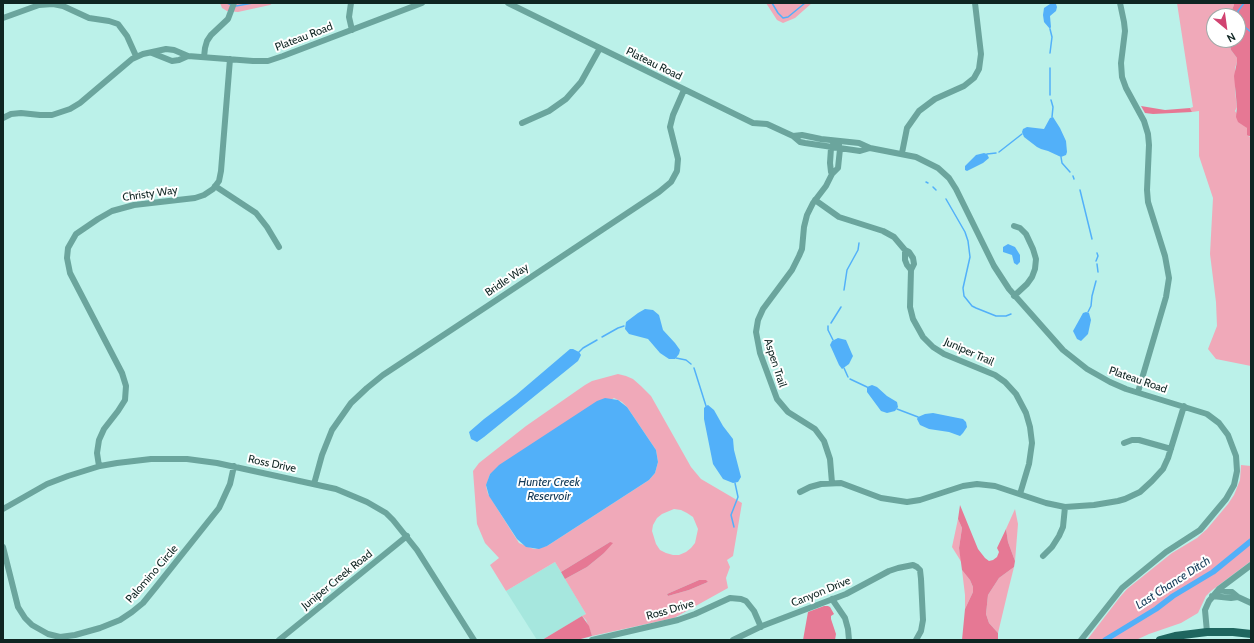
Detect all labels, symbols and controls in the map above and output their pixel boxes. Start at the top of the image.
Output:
north arrow [1206,8,1246,48]
street label: Plateau Road [273,20,335,54]
text: N [1225,30,1238,46]
street label: Plateau Road [624,45,684,83]
street label: Christy Way [122,184,178,204]
street label: Bridle Way [483,261,531,299]
street label: Juniper Trail [942,335,996,369]
street label: Aspen Trail [761,337,789,389]
street label: Plateau Road [1107,364,1169,396]
street label: Ross Drive [247,452,297,476]
water label: Hunter Creek Reservoir [518,475,580,503]
street label: Palomino Circle [123,542,181,606]
street label: Juniper Creek Road [299,547,375,613]
water label: Last Chance Ditch [1133,553,1213,613]
street label: Canyon Drive [789,574,853,610]
street label: Ross Drive [645,597,695,623]

